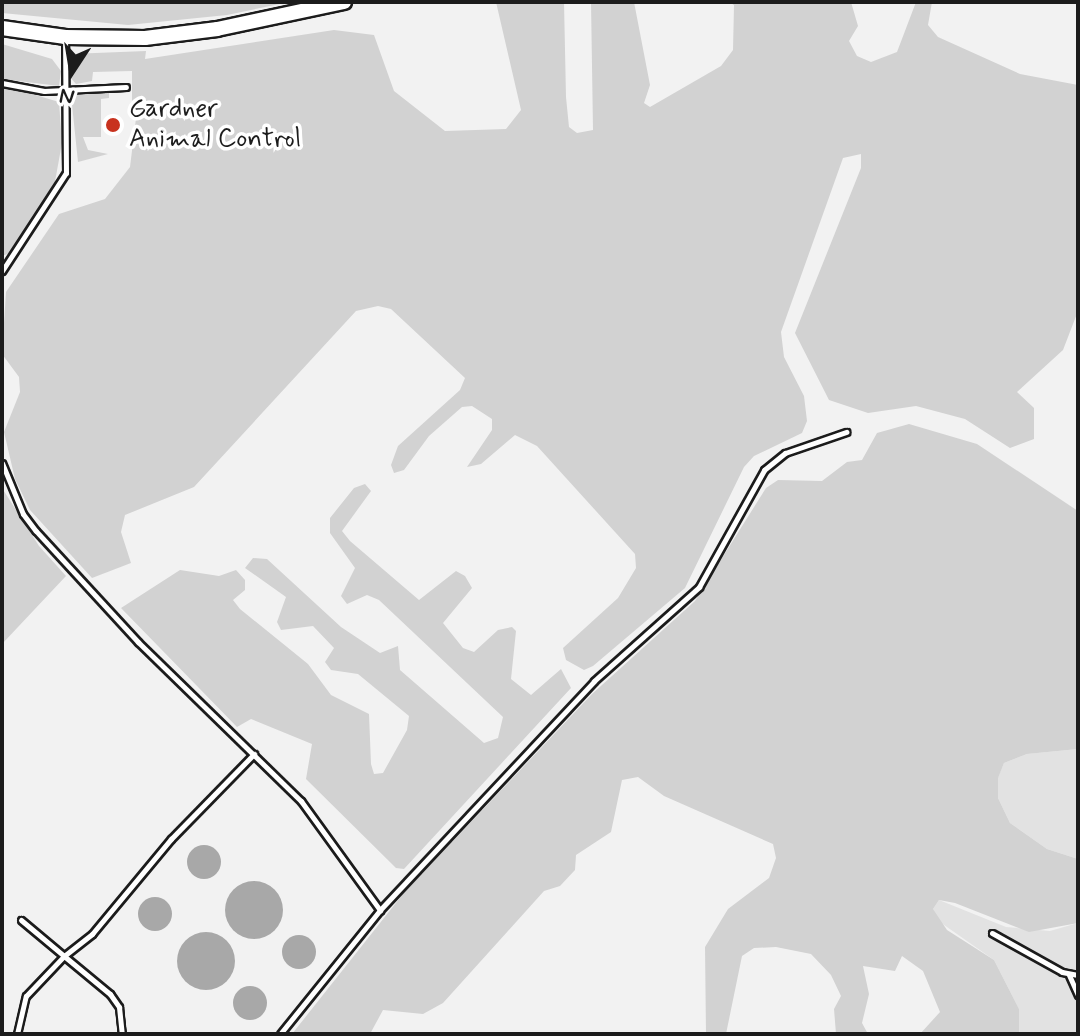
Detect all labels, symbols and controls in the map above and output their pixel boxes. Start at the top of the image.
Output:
north arrow [32,32,112,112]
text: N [57,80,77,111]
place label: Gardner Animal Control [129,94,301,156]
marker: Gardner Animal Control [104,116,122,134]

